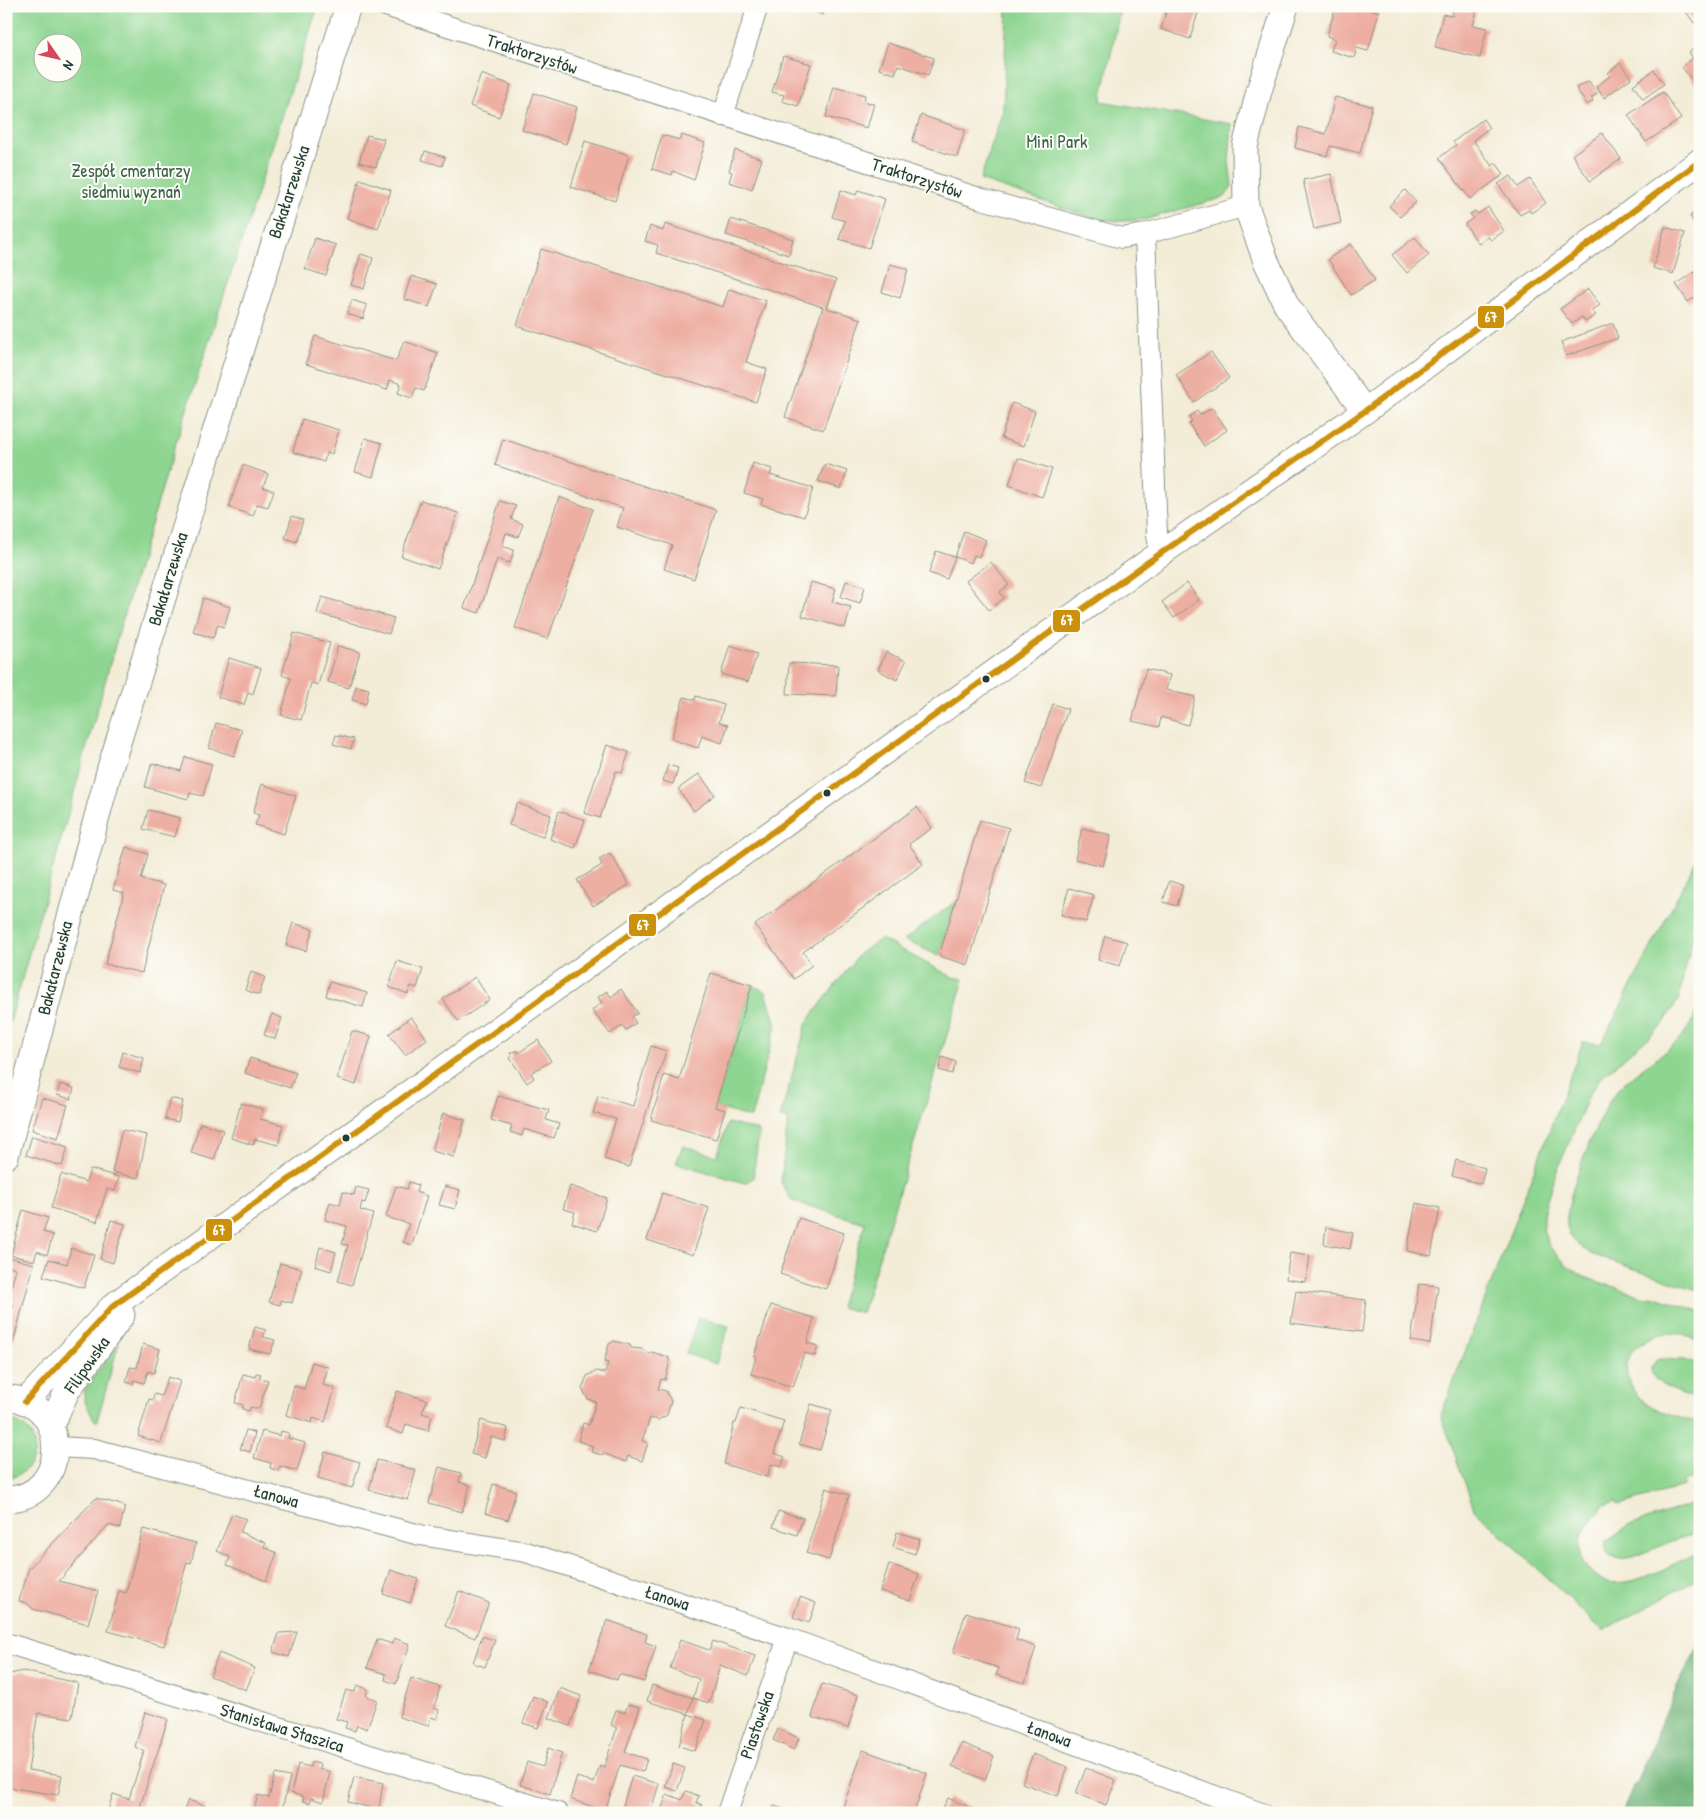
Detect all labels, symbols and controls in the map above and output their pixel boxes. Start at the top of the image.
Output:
street label: Traktorzystów [483,27,581,80]
north arrow [32,32,82,82]
text: N [59,57,79,74]
park label: Mini Park [1026,129,1088,154]
street label: Bakałarzewska [262,142,315,241]
street label: Traktorzystów [868,151,966,204]
park label: Zespół cmentarzy siedmiu wyznań [71,158,191,204]
line badge: 67 [1477,305,1505,329]
text: 67 [1485,307,1497,326]
street label: Bakałarzewska [142,529,194,629]
line badge: 67 [1052,609,1081,633]
text: 67 [1061,610,1073,629]
unlabelled marker [981,674,991,684]
unlabelled marker [822,788,832,798]
line badge: 67 [628,913,657,937]
text: 67 [637,915,649,934]
street label: Bakałarzewska [31,918,78,1018]
unlabelled marker [341,1133,351,1143]
line badge: 67 [205,1218,233,1242]
text: 67 [213,1220,225,1239]
street label: Filipowska [57,1331,115,1399]
street label: Łanowa [251,1477,302,1514]
street label: Łanowa [641,1579,693,1617]
street label: Piastowska [733,1688,780,1762]
street label: Stanisława Staszica [217,1697,347,1758]
street label: Łanowa [1023,1714,1075,1753]

